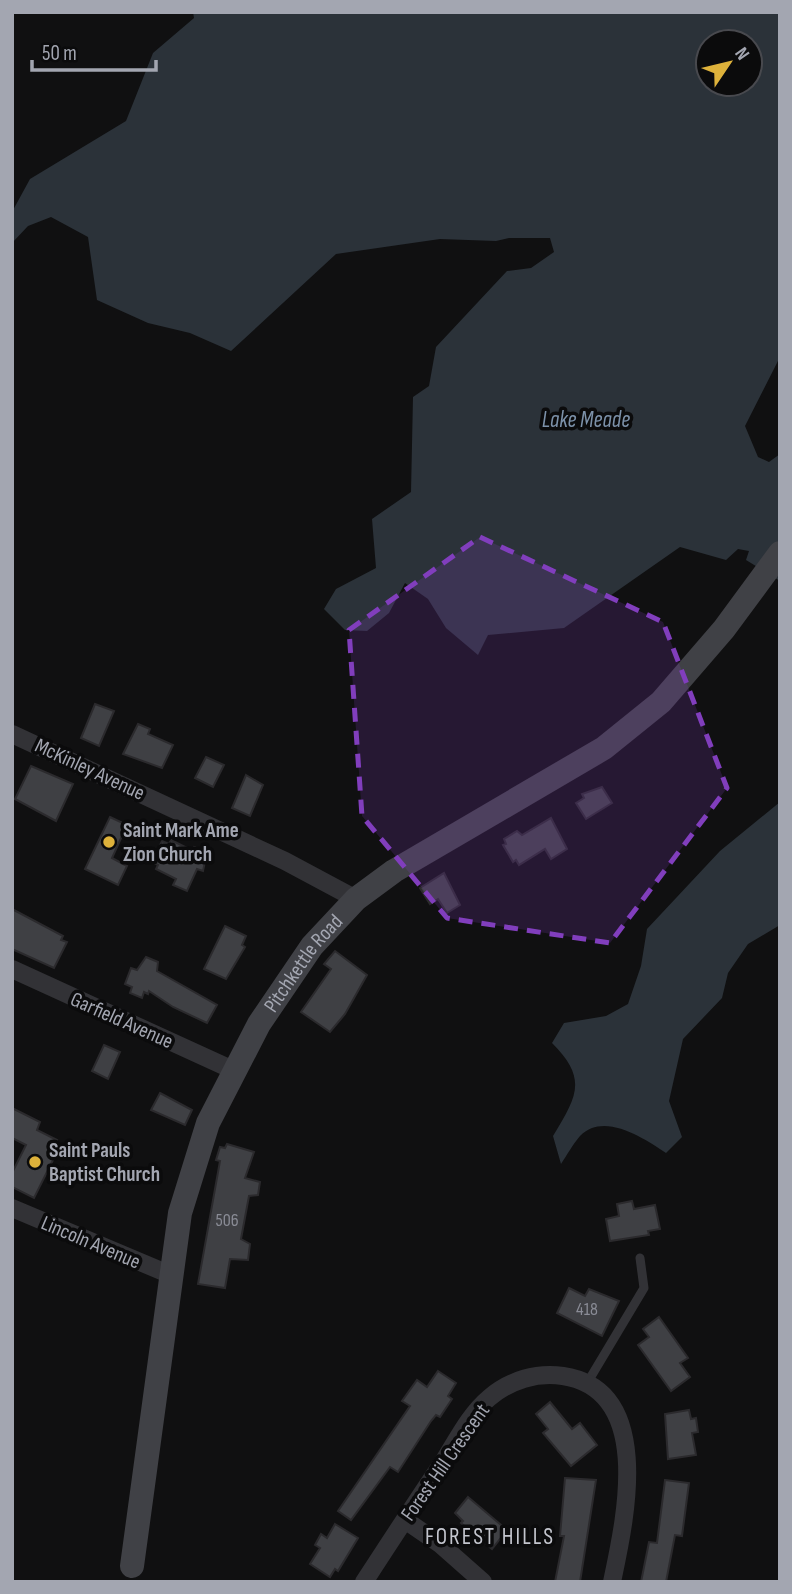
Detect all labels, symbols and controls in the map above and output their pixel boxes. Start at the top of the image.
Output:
scale bar [32,28,156,72]
north arrow [694,28,764,98]
text: 50 m [42,41,77,66]
text: N [729,43,754,65]
water label: Lake Meade [542,406,630,434]
street label: McKinley Avenue [31,733,149,806]
place label: Saint Mark Ame Zion Church [123,818,239,867]
marker: Saint Mark Ame Zion Church [101,834,117,850]
street label: Pitchkettle Road [259,909,348,1017]
street label: Garfield Avenue [67,987,177,1054]
place label: Saint Pauls Baptist Church [49,1138,160,1187]
marker: Saint Pauls Baptist Church [27,1154,43,1170]
street label: Lincoln Avenue [37,1210,144,1275]
house number: 506 [215,1210,239,1231]
house number: 418 [576,1299,598,1320]
street label: Forest Hill Crescent [396,1399,495,1526]
district label: FOREST HILLS [425,1523,555,1551]

